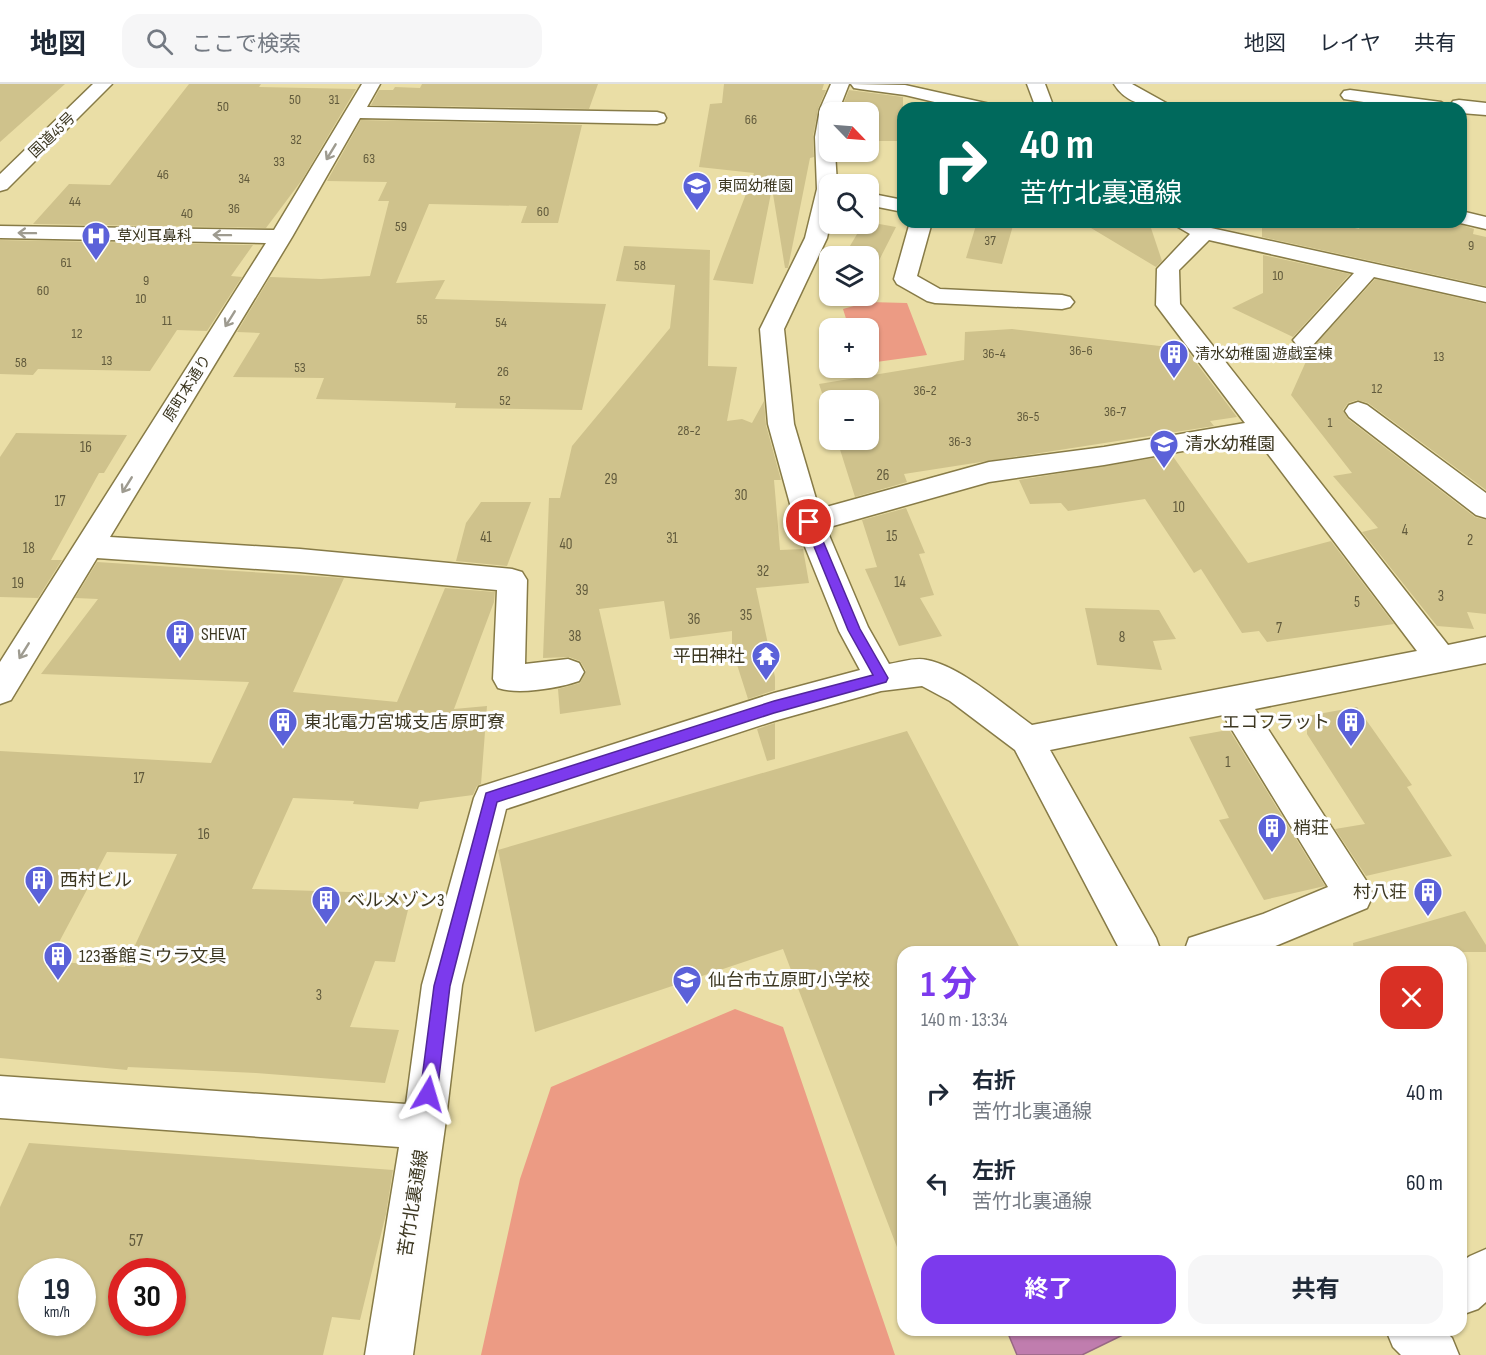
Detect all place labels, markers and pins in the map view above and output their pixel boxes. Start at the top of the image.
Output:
school or university icon: 東岡幼稚園 [681,170,713,212]
place label: 東岡幼稚園 [718,177,793,196]
hospital icon: 草刈耳鼻科 [80,220,112,262]
place label: 草刈耳鼻科 [117,227,192,246]
building icon: 清水幼稚園 遊戯室棟 [1158,338,1190,380]
place label: 清水幼稚園 遊戯室棟 [1195,345,1332,364]
school or university icon: 清水幼稚園 [1148,428,1180,470]
place label: 清水幼稚園 [1185,434,1275,455]
pin [783,496,834,547]
building icon: SHEVAT [164,618,196,660]
place label: SHEVAT [201,624,247,645]
temple icon: 平田神社 [750,640,782,682]
place label: 平田神社 [673,646,745,667]
building icon: 東北電力宮城支店 原町寮 [267,706,299,748]
building icon: エコフラット [1335,706,1367,748]
place label: 東北電力宮城支店 原町寮 [304,712,505,733]
place label: エコフラット [1222,712,1330,733]
building icon: 梢荘 [1256,812,1288,854]
place label: 梢荘 [1293,818,1329,839]
building icon: 西村ビル [23,864,55,906]
place label: 西村ビル [60,870,132,891]
building icon: 村八荘 [1412,876,1444,918]
place label: 村八荘 [1353,882,1407,903]
building icon: ベルメゾン3 [310,884,342,926]
place label: ベルメゾン3 [347,890,445,911]
building icon: 123番館ミウラ文具 [42,940,74,982]
place label: 123番館ミウラ文具 [79,946,227,967]
school or university icon: 仙台市立原町小学校 [671,964,703,1006]
place label: 仙台市立原町小学校 [708,970,870,991]

